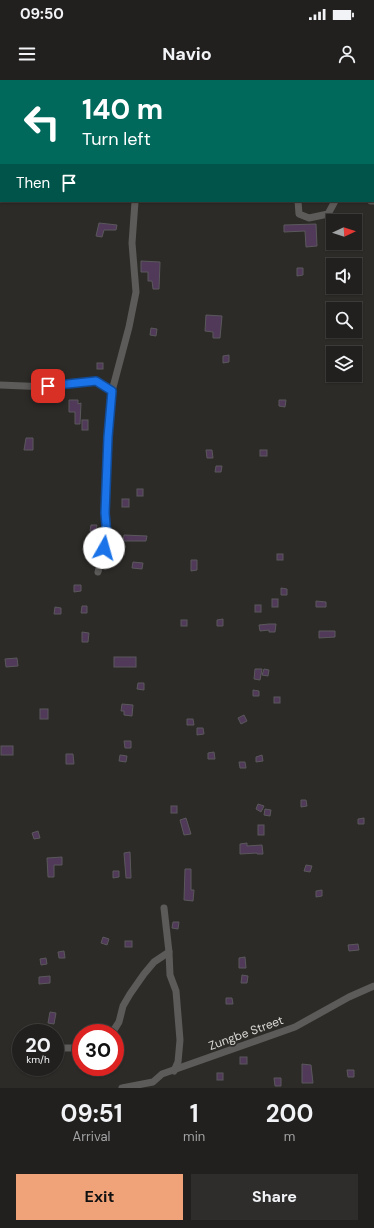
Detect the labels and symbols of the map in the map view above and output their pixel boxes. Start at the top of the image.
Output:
north arrow [326,214,362,250]
pin [31,369,65,403]
position arrow [83,527,125,569]
street label: Zungbe Street [206,1012,286,1054]
speed limit sign: 30 [72,1024,124,1076]

